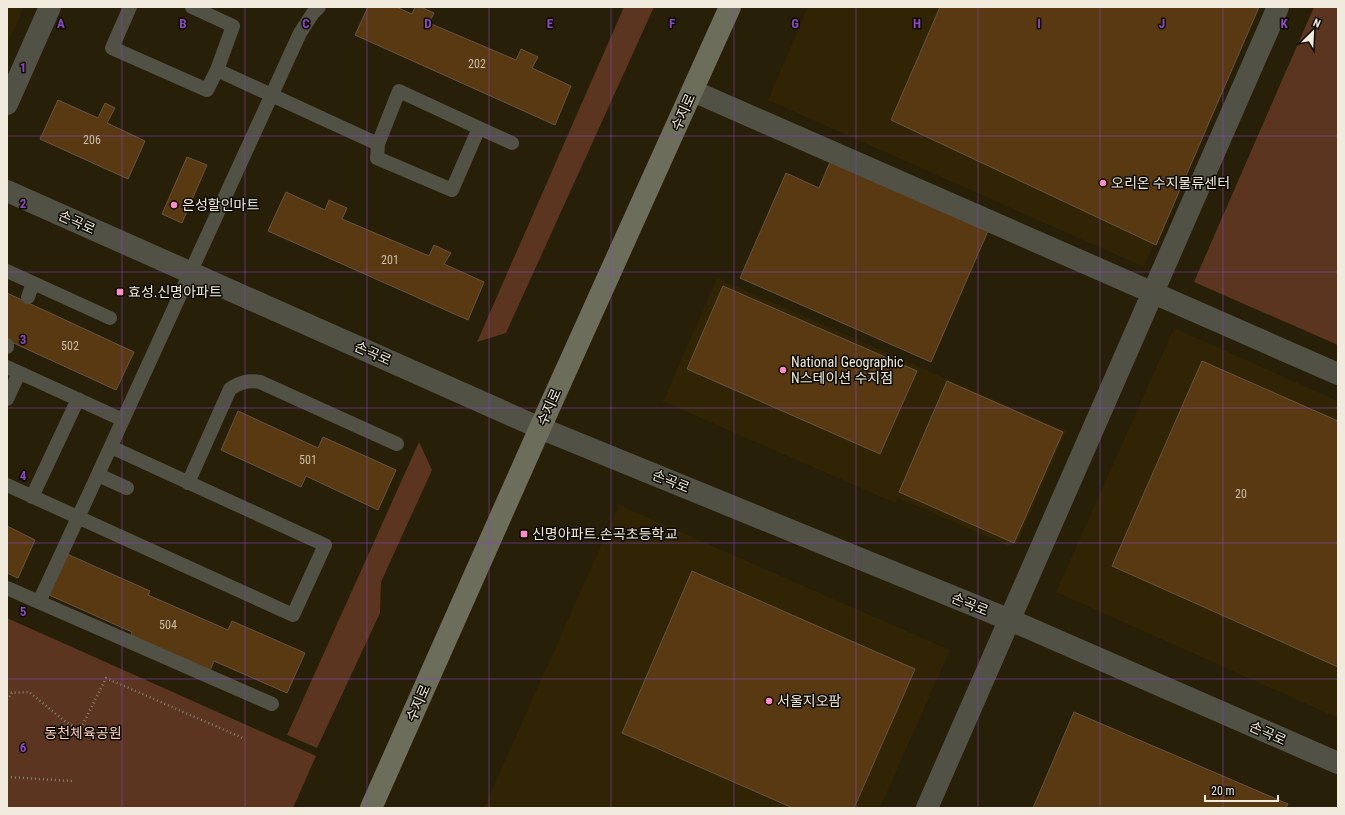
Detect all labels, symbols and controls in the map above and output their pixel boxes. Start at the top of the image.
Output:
north arrow [1293,12,1333,52]
text: A [57,16,65,31]
text: B [179,16,187,31]
text: C [302,16,310,31]
text: D [424,16,432,31]
text: E [547,16,554,31]
text: F [669,16,675,31]
text: G [791,16,799,31]
text: H [913,16,921,31]
text: I [1037,16,1041,31]
text: J [1159,16,1165,31]
text: K [1280,16,1288,31]
text: N [1311,16,1323,31]
house number: 202 [468,57,486,71]
text: 1 [20,60,26,75]
street label: 수지로 [668,91,698,133]
house number: 206 [83,133,101,147]
place label: 오리온 수지물류센터 [1111,175,1230,191]
marker: 오리온 수지물류센터 [1098,178,1108,188]
text: 2 [20,196,27,211]
place label: 은성할인마트 [182,197,259,213]
marker: 은성할인마트 [169,200,179,210]
street label: 손곡로 [56,207,98,237]
house number: 201 [381,253,399,267]
place label: 효성.신명아파트 [128,284,222,300]
marker: 효성.신명아파트 [115,287,125,297]
text: 3 [20,332,26,347]
street label: 손곡로 [352,338,394,368]
house number: 502 [61,339,79,353]
place label: National Geographic N스테이션 수지점 [791,354,904,386]
marker: National Geographic N스테이션 수지점 [778,365,788,375]
street label: 수지로 [534,386,564,428]
house number: 501 [299,453,317,467]
street label: 손곡로 [650,466,692,496]
text: 4 [20,468,27,483]
house number: 20 [1235,487,1247,501]
place label: 신명아파트.손곡초등학교 [532,526,677,542]
marker: 신명아파트.손곡초등학교 [519,529,529,539]
street label: 손곡로 [949,589,991,619]
text: 5 [20,604,27,619]
house number: 504 [159,618,177,632]
street label: 수지로 [403,682,433,724]
place label: 서울지오팜 [777,693,842,709]
marker: 서울지오팜 [764,696,774,706]
street label: 손곡로 [1247,718,1289,748]
park label: 동천체육공원 [44,725,122,741]
text: 6 [20,740,27,755]
scale bar [1205,777,1278,803]
text: 20 m [1211,784,1235,798]

